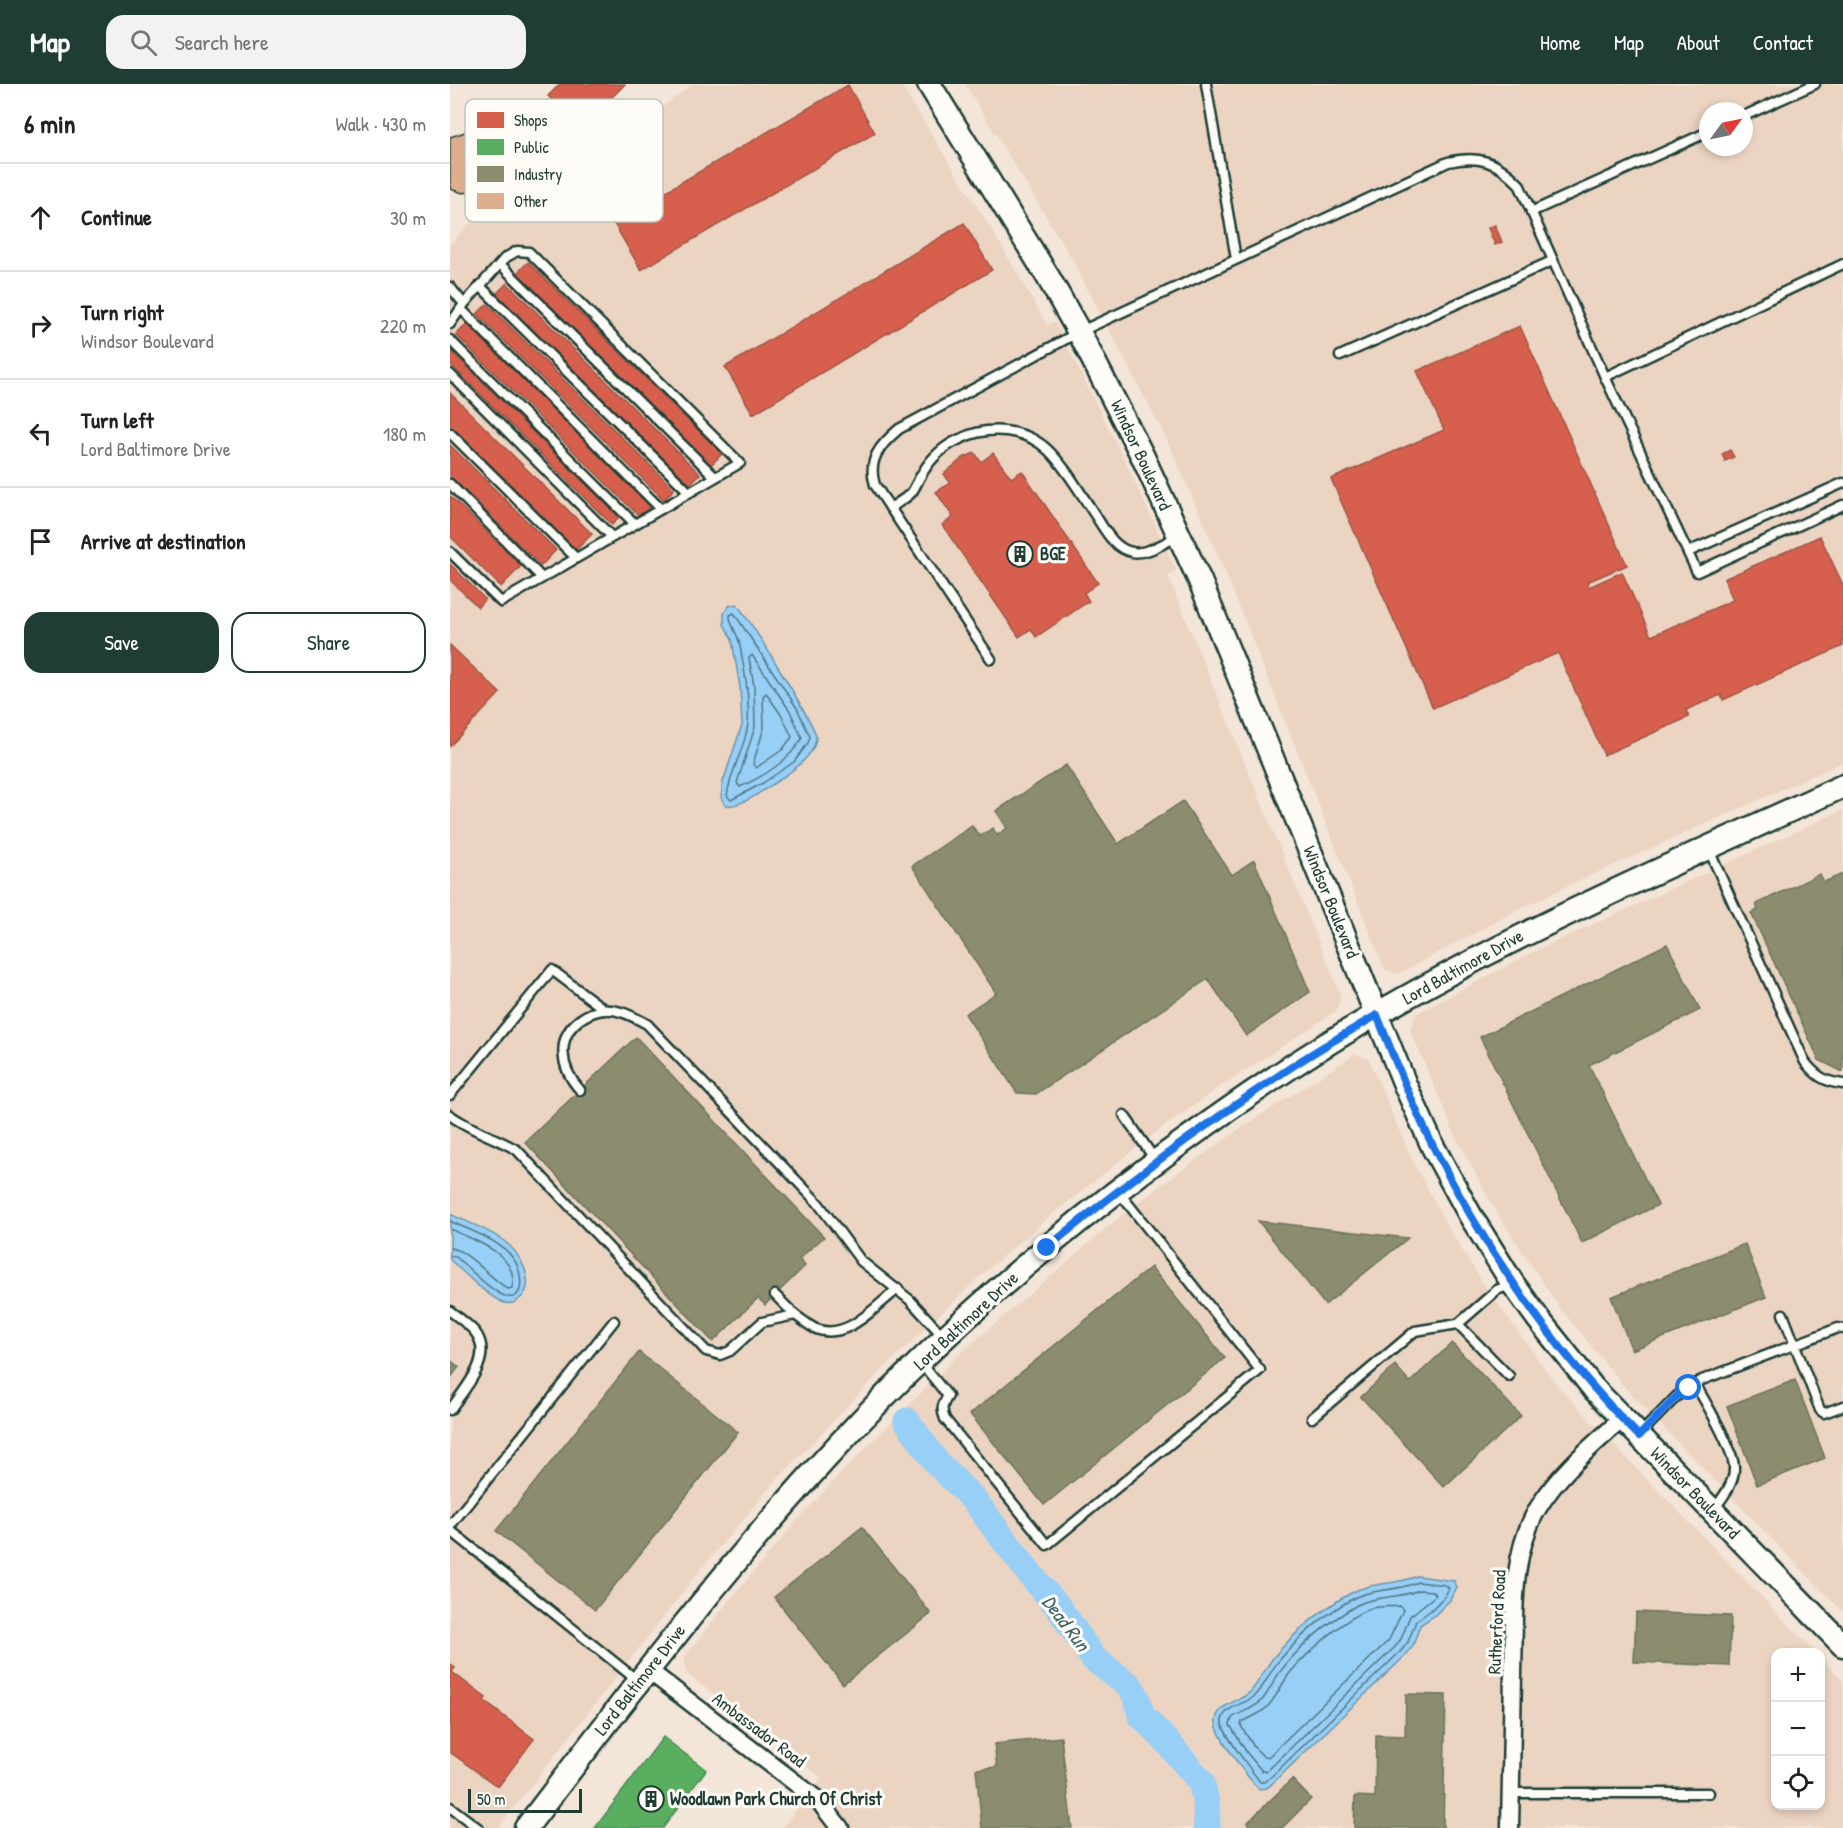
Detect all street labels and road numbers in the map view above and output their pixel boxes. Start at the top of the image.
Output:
street label: Windsor Boulevard [1105,395,1178,514]
street label: Windsor Boulevard [1298,842,1365,962]
street label: Lord Baltimore Drive [1398,923,1528,1010]
street label: Lord Baltimore Drive [908,1266,1023,1376]
street label: Windsor Boulevard [1645,1441,1746,1544]
street label: Rutherford Road [1481,1569,1512,1675]
street label: Lord Baltimore Drive [588,1619,691,1741]
street label: Ambassador Road [707,1686,811,1773]

